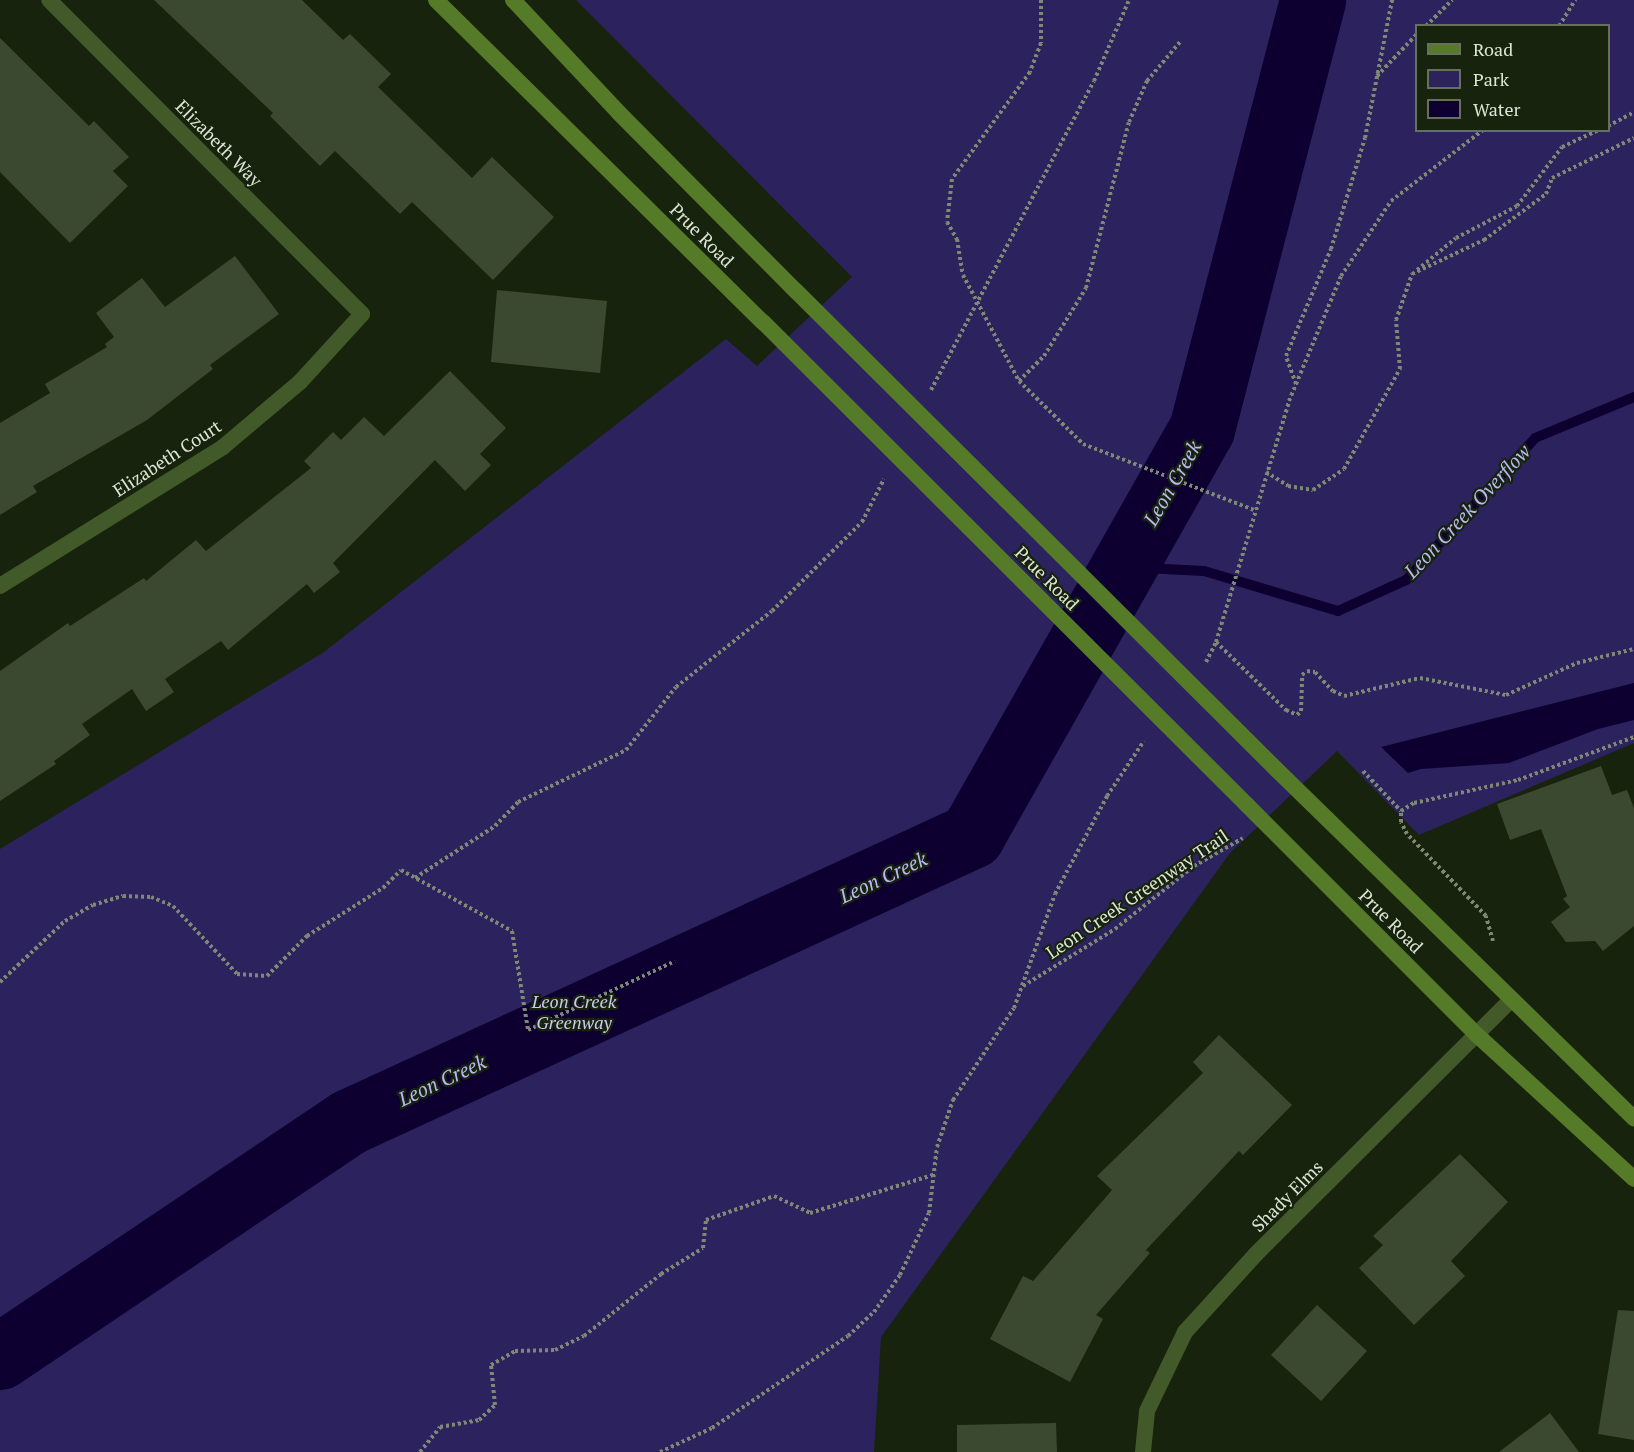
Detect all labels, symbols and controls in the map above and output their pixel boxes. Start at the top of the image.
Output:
legend [1415,24,1610,132]
text: Road [1473,37,1513,61]
text: Park [1473,67,1509,91]
street label: Elizabeth Way [171,95,267,191]
text: Water [1473,97,1520,121]
street label: Prue Road [666,199,738,271]
street label: Elizabeth Court [109,415,225,501]
water label: Leon Creek [1138,436,1206,530]
water label: Leon Creek Overflow [1399,439,1535,583]
street label: Prue Road [1011,542,1083,614]
street label: Leon Creek Greenway Trail [1042,825,1232,963]
water label: Leon Creek [835,846,931,908]
street label: Prue Road [1355,885,1427,957]
park label: Leon Creek Greenway [532,991,616,1034]
water label: Leon Creek [394,1049,490,1111]
street label: Shady Elms [1247,1156,1327,1236]

